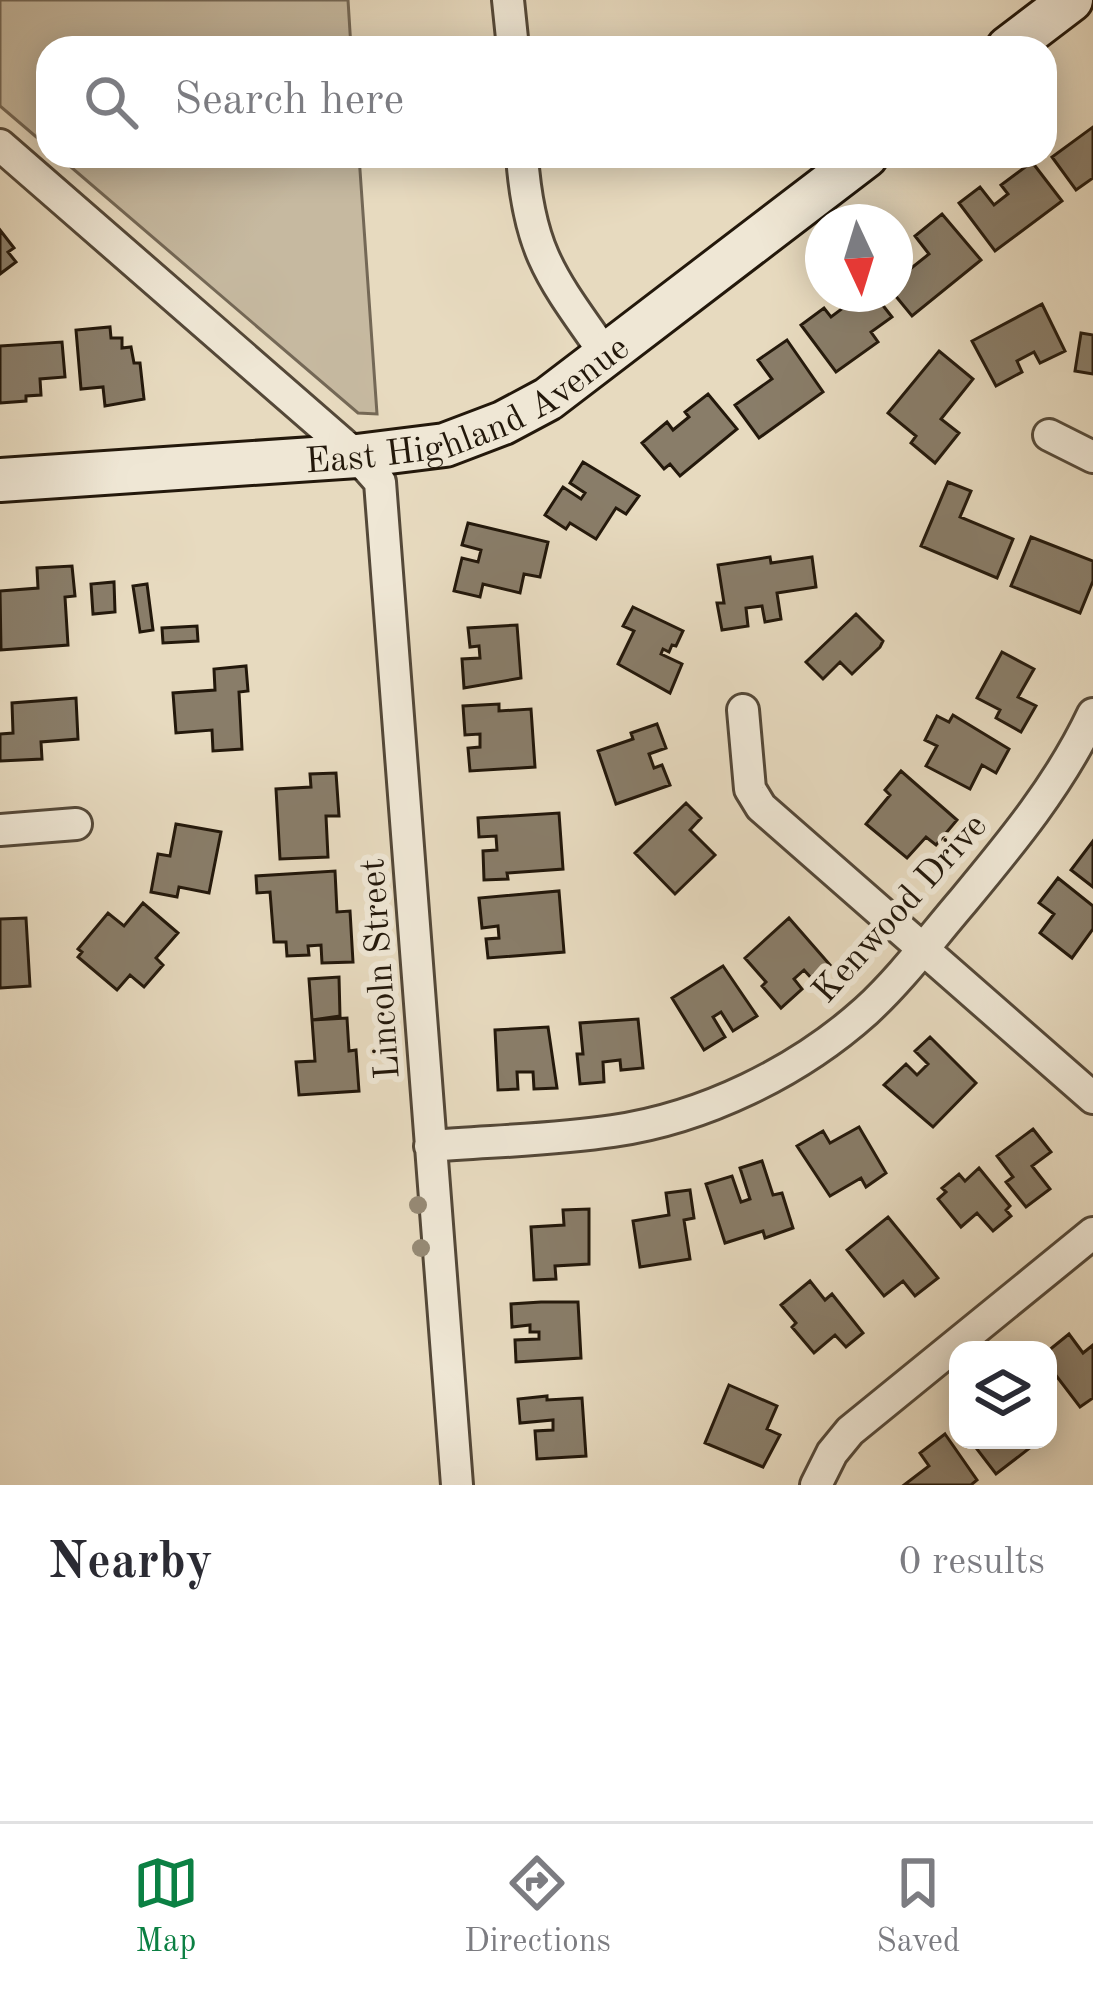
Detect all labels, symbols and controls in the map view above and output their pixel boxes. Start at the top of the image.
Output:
search box [36,36,1057,168]
icon: search [78,69,144,135]
text: Search here [174,79,404,124]
north arrow [805,204,913,312]
street label: East Highland Avenue [304,330,637,481]
street label: Kenwood Drive [807,808,995,1011]
street label: Lincoln Street [356,857,408,1080]
map controls [949,1341,1057,1449]
button: layers [949,1341,1057,1449]
text: Nearby [48,1538,213,1589]
text: 0 results [899,1543,1045,1582]
tab: Map [133,1850,199,1963]
tab: Directions [464,1850,611,1963]
tab: Saved [876,1850,960,1963]

